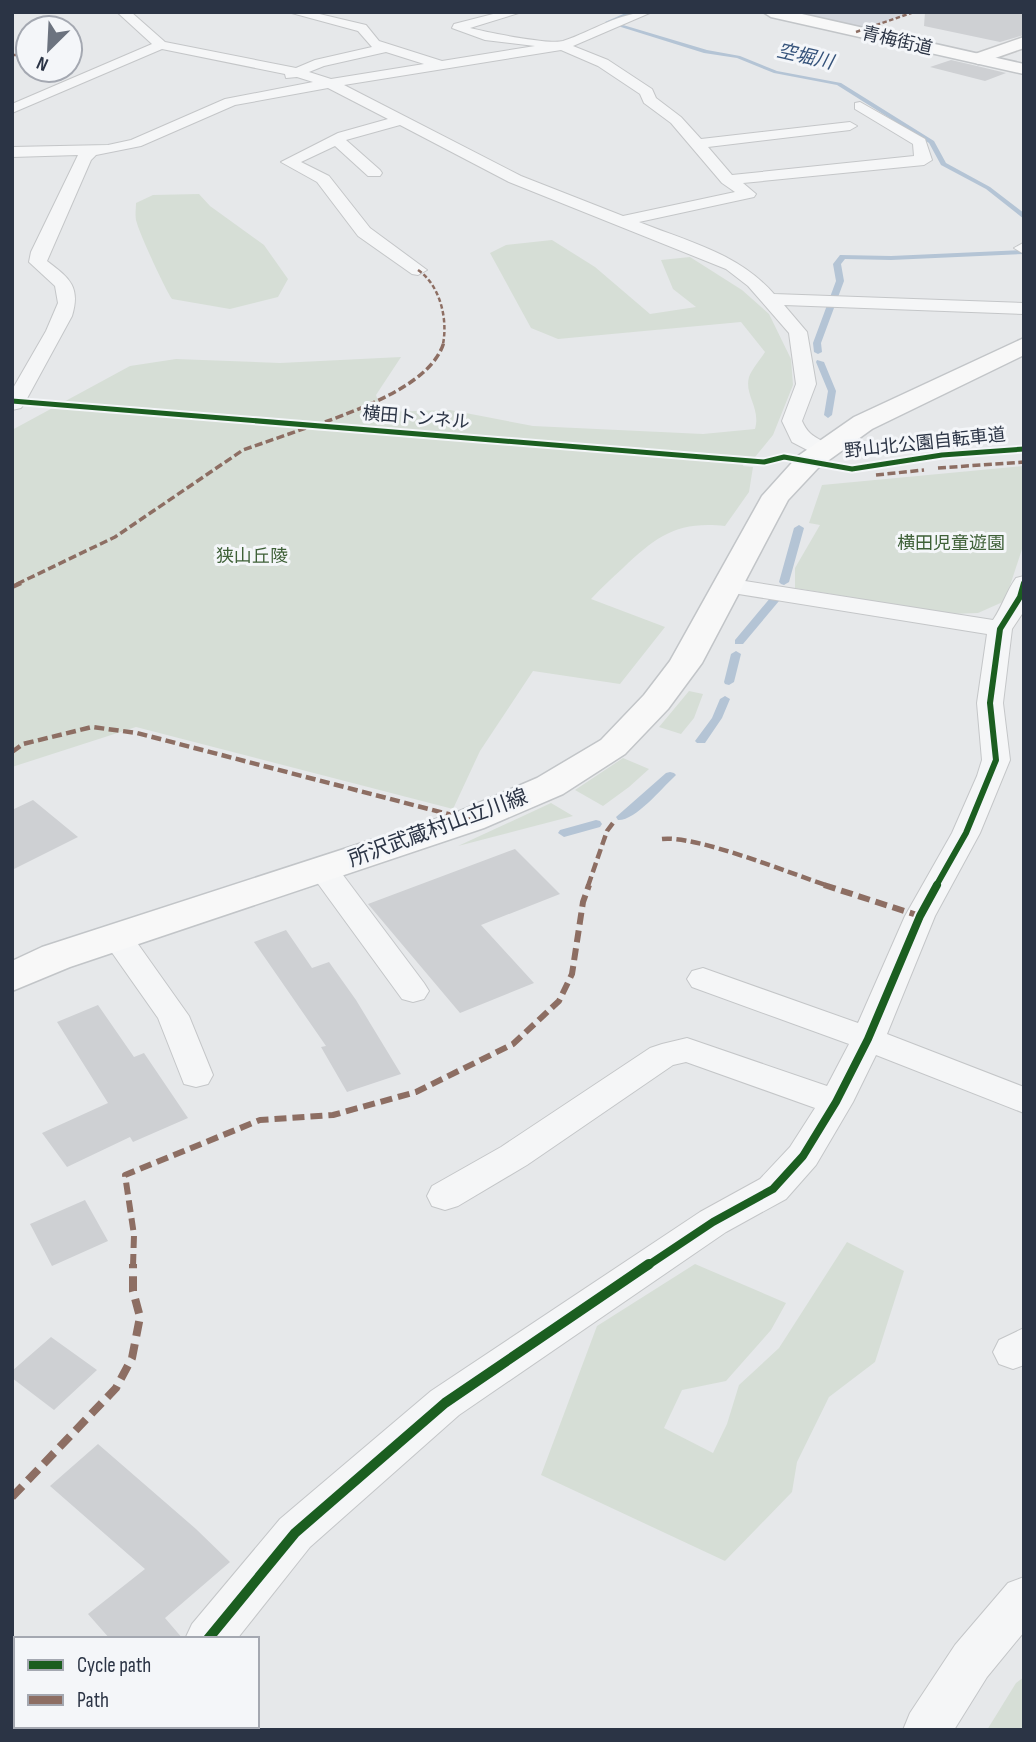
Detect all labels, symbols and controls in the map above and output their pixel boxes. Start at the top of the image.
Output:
north arrow [14,14,84,84]
street label: 青梅街道 [860,23,934,59]
water label: 空堀川 [775,39,837,75]
text: N [33,51,52,76]
street label: 横田トンネル [361,403,471,433]
street label: 野山北公園自転車道 [843,424,1007,462]
park label: 横田児童遊園 [897,533,1005,554]
park label: 狭山丘陵 [216,546,288,567]
street label: 所沢武蔵村山立川線 [345,784,531,872]
legend [14,1637,259,1728]
text: Cycle path [77,1653,151,1678]
text: Path [77,1688,109,1713]

